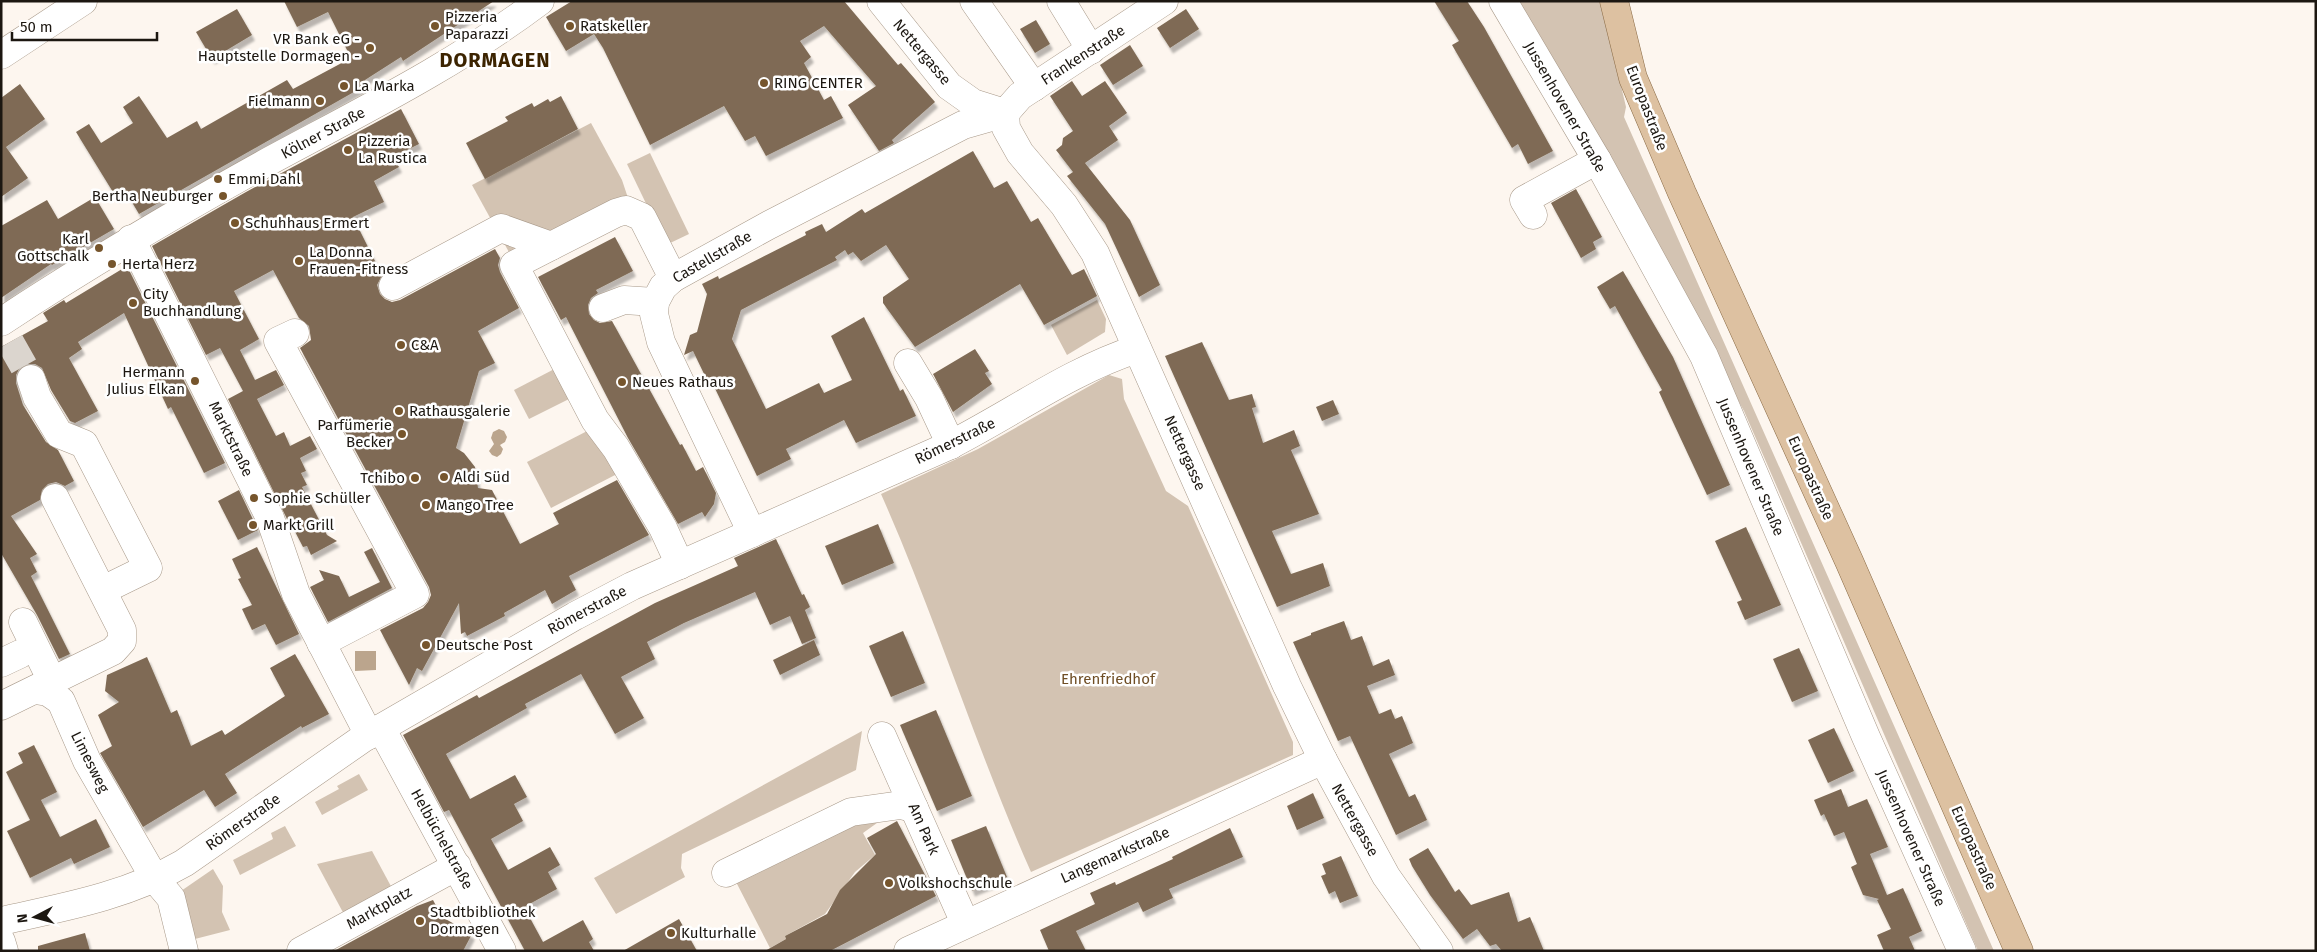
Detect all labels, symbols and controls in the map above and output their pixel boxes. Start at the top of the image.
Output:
place label: Pizzeria Paparazzi [445,8,509,43]
scale bar [12,10,158,42]
street label: Nettergasse [889,15,955,89]
place label: Ratskeller [580,17,648,35]
text: 50 m [20,18,53,36]
marker: Pizzeria Paparazzi [429,20,441,32]
marker: Ratskeller [564,20,576,32]
street label: Frankenstraße [1038,21,1128,89]
place label: VR Bank eG - Hauptstelle Dormagen - [198,30,360,65]
street label: Jussenhovener Straße [1520,38,1610,176]
marker: VR Bank eG - Hauptstelle Dormagen - [364,42,376,54]
district label: DORMAGEN [439,48,551,72]
street label: Europastraße [1622,63,1672,153]
place label: RING CENTER [774,74,863,92]
place label: La Marka [354,77,415,95]
marker: RING CENTER [758,77,770,89]
marker: La Marka [338,80,350,92]
place label: Fielmann [248,92,310,110]
marker: Fielmann [314,95,326,107]
street label: Kölner Straße [278,103,368,163]
place label: Pizzeria La Rustica [358,132,427,167]
marker: Pizzeria La Rustica [342,144,354,156]
place label: Emmi Dahl [228,170,301,188]
marker: Emmi Dahl [212,173,224,185]
place label: Bertha Neuburger [92,187,213,205]
marker: Bertha Neuburger [217,190,229,202]
place label: Schuhhaus Ermert [245,214,370,232]
marker: Schuhhaus Ermert [229,217,241,229]
street label: Castellstraße [669,227,755,287]
place label: Karl Gottschalk [17,230,90,265]
marker: Karl Gottschalk [93,242,105,254]
place label: La Donna Frauen-Fitness [309,243,408,278]
place label: Herta Herz [122,255,195,273]
marker: La Donna Frauen-Fitness [293,255,305,267]
marker: Herta Herz [106,258,118,270]
place label: City Buchhandlung [143,285,241,320]
marker: City Buchhandlung [127,297,139,309]
place label: C&A [411,336,439,354]
marker: C&A [395,339,407,351]
place label: Hermann Julius Elkan [107,363,185,398]
place label: Neues Rathaus [632,373,734,391]
marker: Hermann Julius Elkan [189,375,201,387]
marker: Neues Rathaus [616,376,628,388]
street label: Jussenhovener Straße [1714,395,1788,539]
street label: Marktstraße [205,398,257,480]
place label: Rathausgalerie [409,402,510,420]
marker: Rathausgalerie [393,405,405,417]
street label: Nettergasse [1160,413,1210,493]
street label: Römerstraße [912,414,998,468]
place label: Parfümerie Becker [317,416,392,451]
marker: Parfümerie Becker [396,428,408,440]
street label: Europastraße [1784,433,1838,523]
place label: Aldi Süd [454,468,510,486]
place label: Tchibo [360,469,405,487]
marker: Aldi Süd [438,471,450,483]
marker: Tchibo [409,472,421,484]
place label: Sophie Schüller [264,489,371,507]
marker: Sophie Schüller [248,492,260,504]
place label: Mango Tree [436,496,514,514]
marker: Mango Tree [420,499,432,511]
place label: Markt Grill [263,516,335,534]
marker: Markt Grill [247,519,259,531]
street label: Römerstraße [544,582,630,638]
place label: Deutsche Post [436,636,533,654]
marker: Deutsche Post [420,639,432,651]
park label: Ehrenfriedhof [1061,670,1156,688]
street label: Limesweg [67,728,113,796]
street label: Jussenhovener Straße [1873,767,1949,909]
street label: Nettergasse [1328,781,1382,859]
street label: Helbüchelstraße [407,786,477,892]
street label: Römerstraße [202,790,284,854]
street label: Am Park [905,800,944,858]
street label: Europastraße [1947,803,2001,893]
street label: Langemarkstraße [1058,823,1172,887]
place label: Volkshochschule [899,874,1012,892]
marker: Volkshochschule [883,877,895,889]
street label: Marktplatz [343,882,415,933]
north arrow [10,892,60,942]
place label: Stadtbibliothek Dormagen [430,903,536,938]
text: N [14,913,32,924]
marker: Stadtbibliothek Dormagen [414,915,426,927]
place label: Kulturhalle [681,924,756,942]
marker: Kulturhalle [665,927,677,939]

